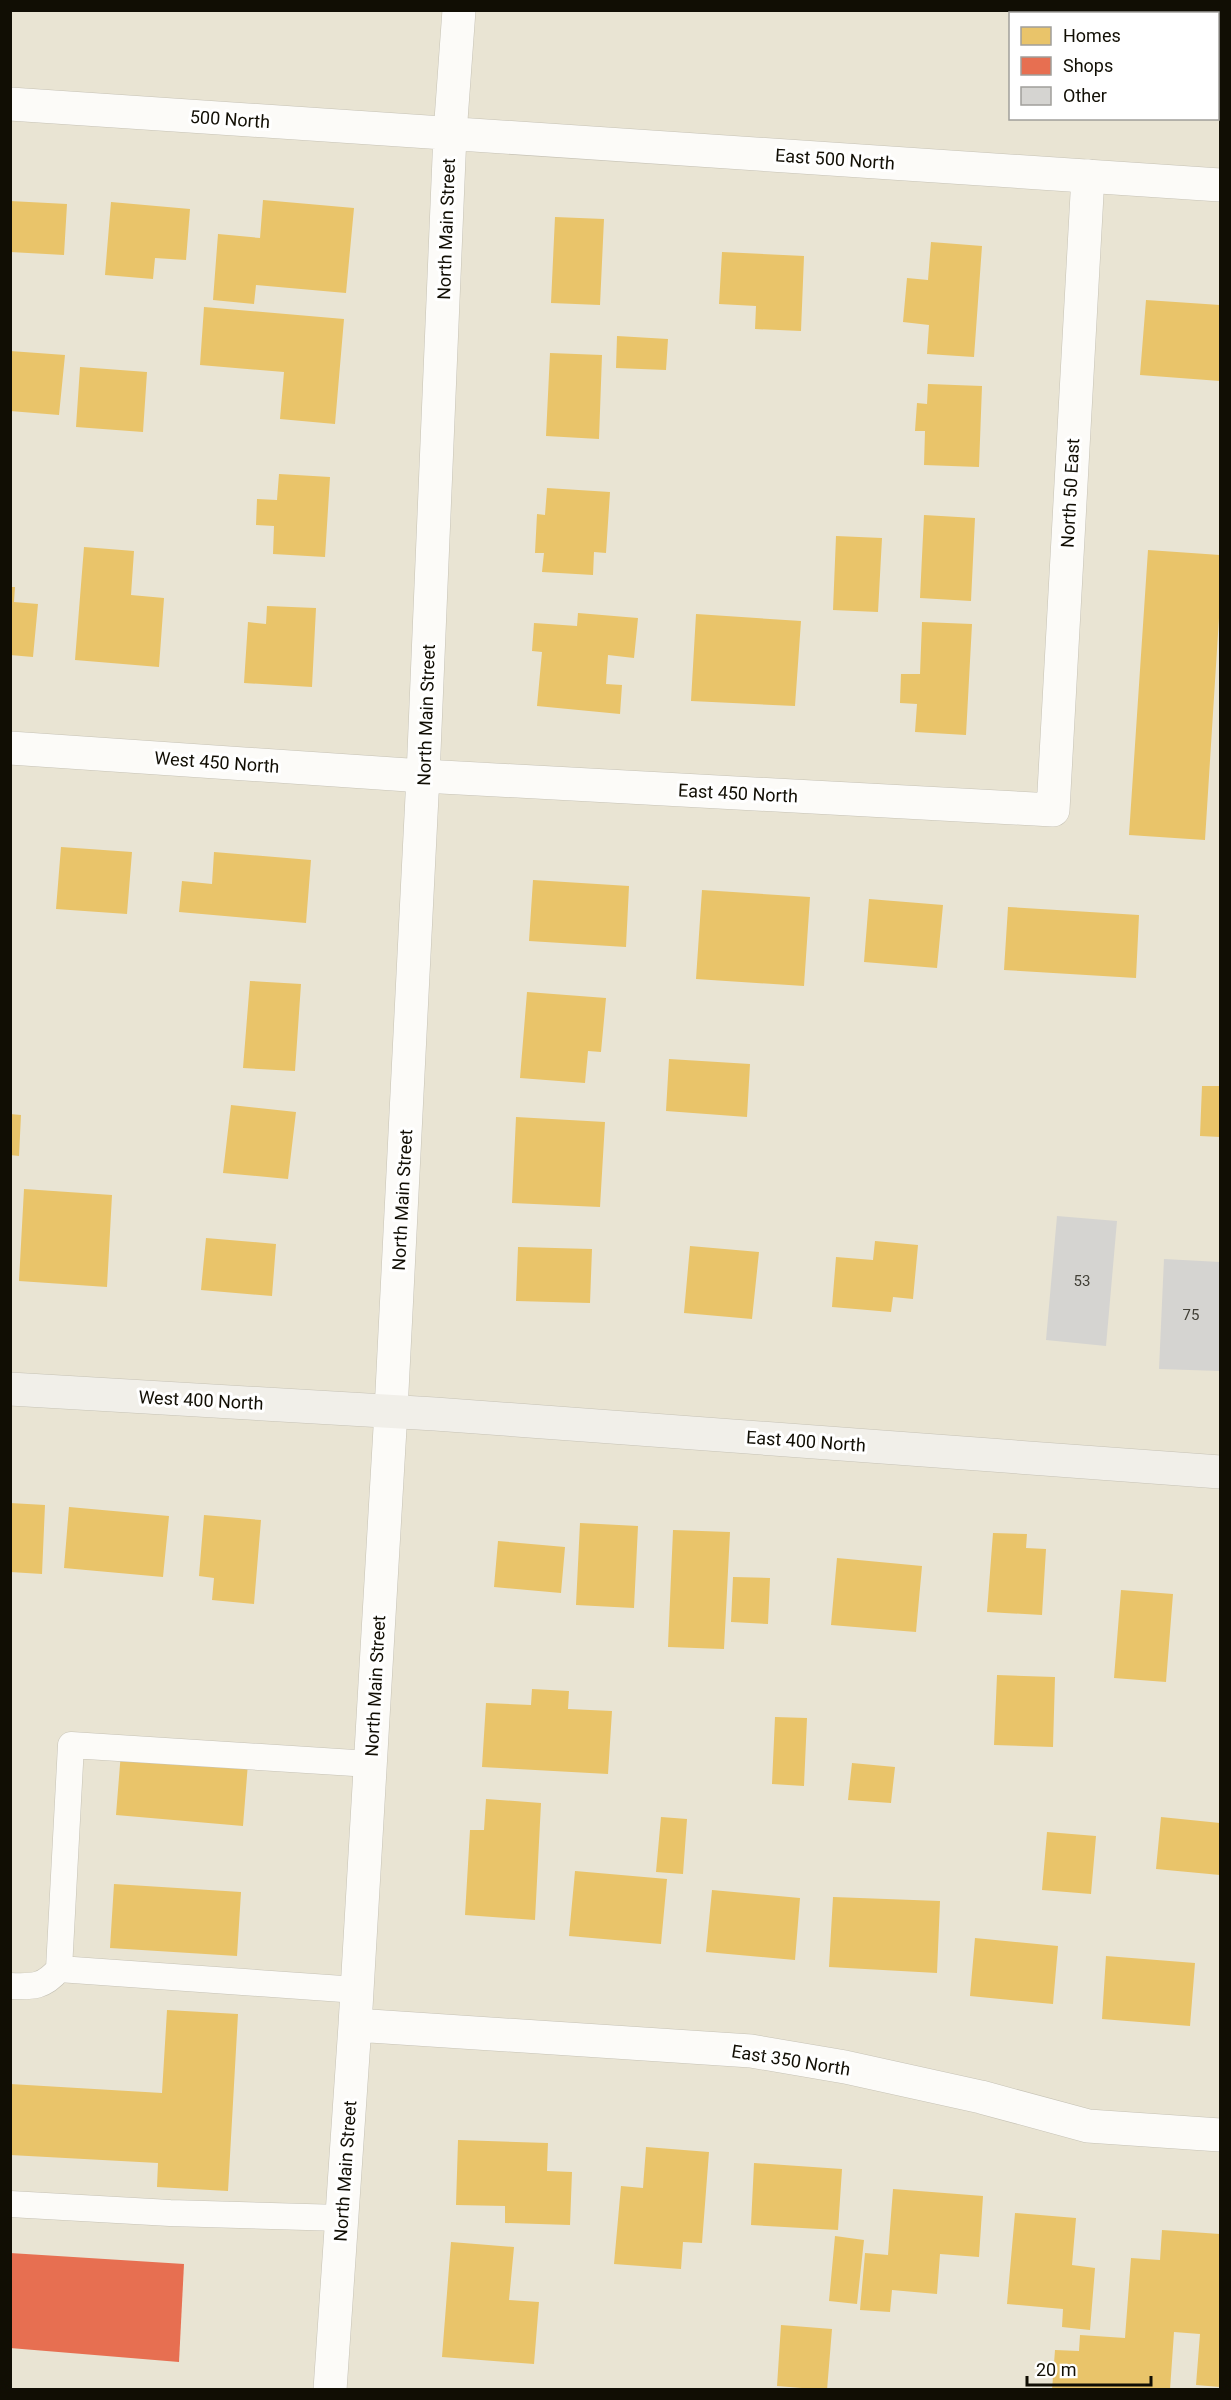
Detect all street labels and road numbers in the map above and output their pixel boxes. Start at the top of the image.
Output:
street label: 500 North [189,106,271,132]
street label: East 500 North [774,144,896,174]
street label: North Main Street [433,158,459,300]
street label: North 50 East [1057,438,1083,548]
street label: North Main Street [413,644,439,786]
street label: West 450 North [154,747,280,777]
street label: East 450 North [678,779,798,807]
street label: North Main Street [388,1129,416,1271]
street label: West 400 North [138,1386,264,1414]
street label: East 400 North [745,1426,867,1456]
street label: North Main Street [361,1615,389,1757]
street label: East 350 North [730,2040,852,2080]
street label: North Main Street [330,2099,360,2242]

